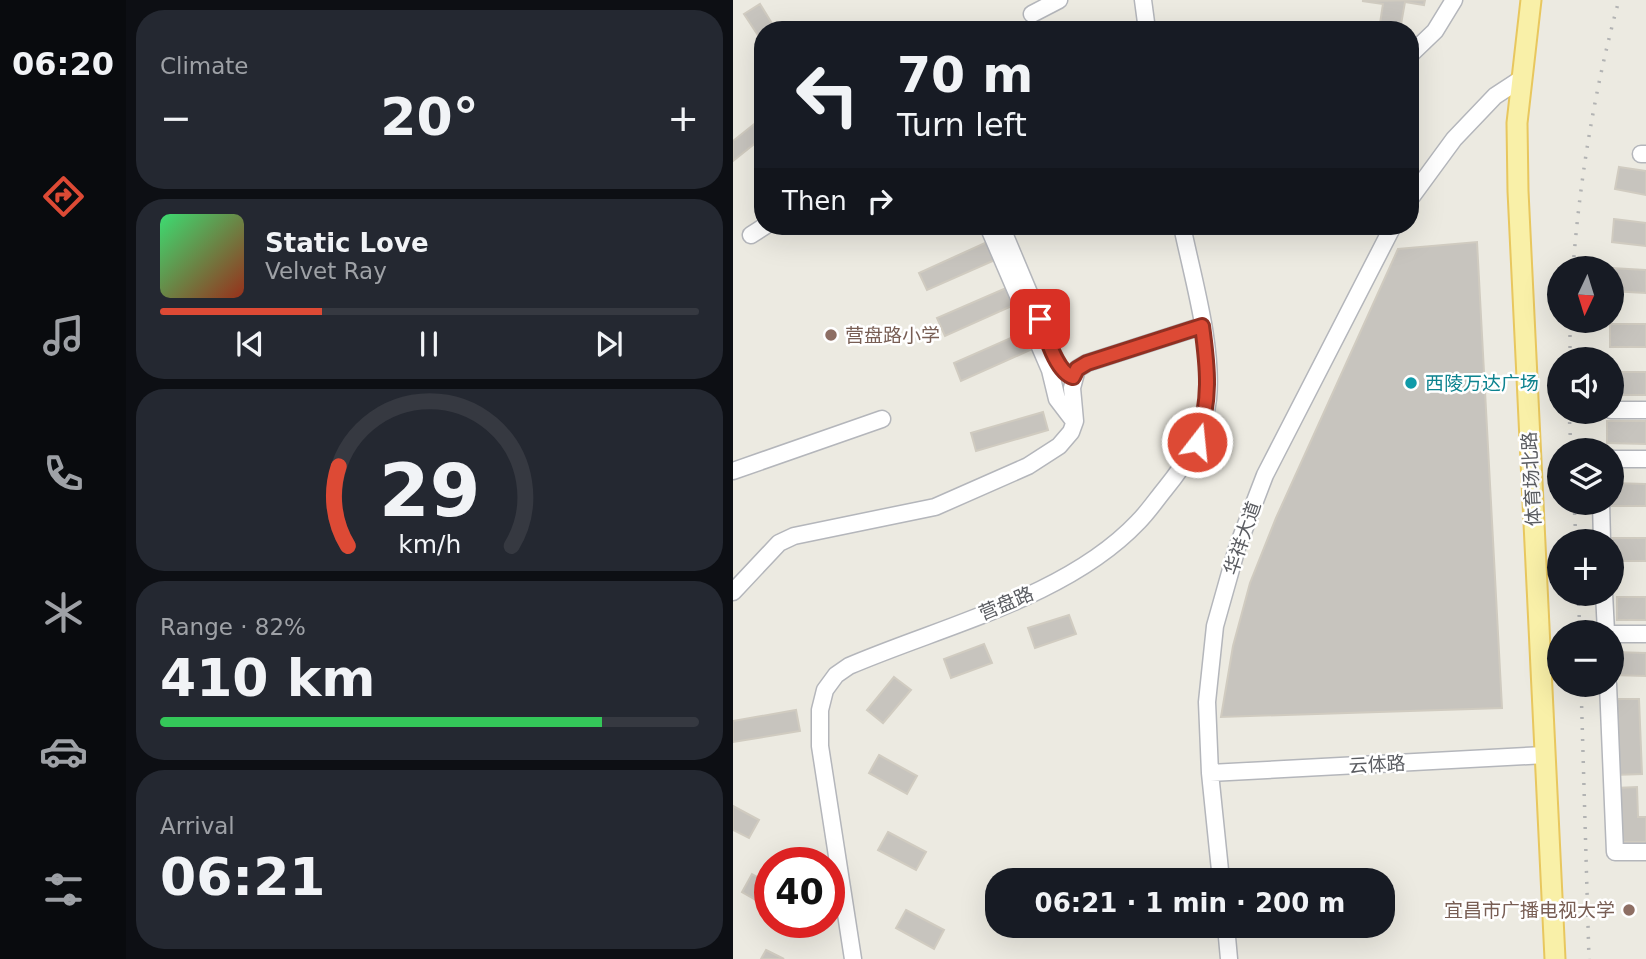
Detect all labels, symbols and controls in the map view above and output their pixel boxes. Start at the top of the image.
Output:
text: 06:20 [12,45,114,83]
text: 70 m [897,47,1033,104]
icon: left [782,49,873,140]
text: Climate [160,53,249,79]
text: 20° [380,87,479,147]
text: − [160,96,192,140]
text: + [667,96,699,140]
text: Turn left [897,106,1027,144]
icon: directions [39,172,88,221]
icon: right [861,182,899,220]
text: Then [782,186,847,216]
text: Static Love [265,228,429,258]
north arrow [1547,256,1624,332]
map controls [1547,256,1624,697]
text: Velvet Ray [265,258,387,284]
pin [1010,289,1070,349]
icon: arrive [1021,300,1059,338]
icon: music [39,311,88,360]
place label: 营盘路小学 [845,324,940,346]
icon: previous [231,325,269,363]
icon: pause [410,325,448,363]
icon: next [590,325,628,363]
marker: 营盘路小学 [823,327,839,343]
button: sound [1547,347,1624,424]
place label: 西陵万达广场 [1425,372,1539,394]
marker: 西陵万达广场 [1403,375,1419,391]
position arrow [1160,405,1234,479]
street label: 体育场北路 [1518,431,1544,527]
button: layers [1547,438,1624,515]
text: 29 [379,448,480,533]
icon: phone [39,449,88,498]
street label: 华祥大道 [1219,498,1265,578]
text: km/h [398,529,461,558]
button: + [1547,529,1624,606]
street label: 营盘路 [975,582,1037,624]
icon: climate [39,588,88,637]
text: Range · 82% [160,614,306,640]
button: − [1547,620,1624,697]
text: 410 km [160,648,375,708]
icon: car [39,727,88,776]
street label: 云体路 [1348,752,1406,776]
text: Arrival [160,813,235,839]
text: 06:21 [160,847,326,907]
speed limit sign: 40 [754,847,845,938]
icon: filters [39,865,88,914]
text: 06:21 · 1 min · 200 m [1035,888,1345,918]
place label: 宜昌市广播电视大学 [1444,899,1615,921]
marker: 宜昌市广播电视大学 [1621,902,1637,918]

